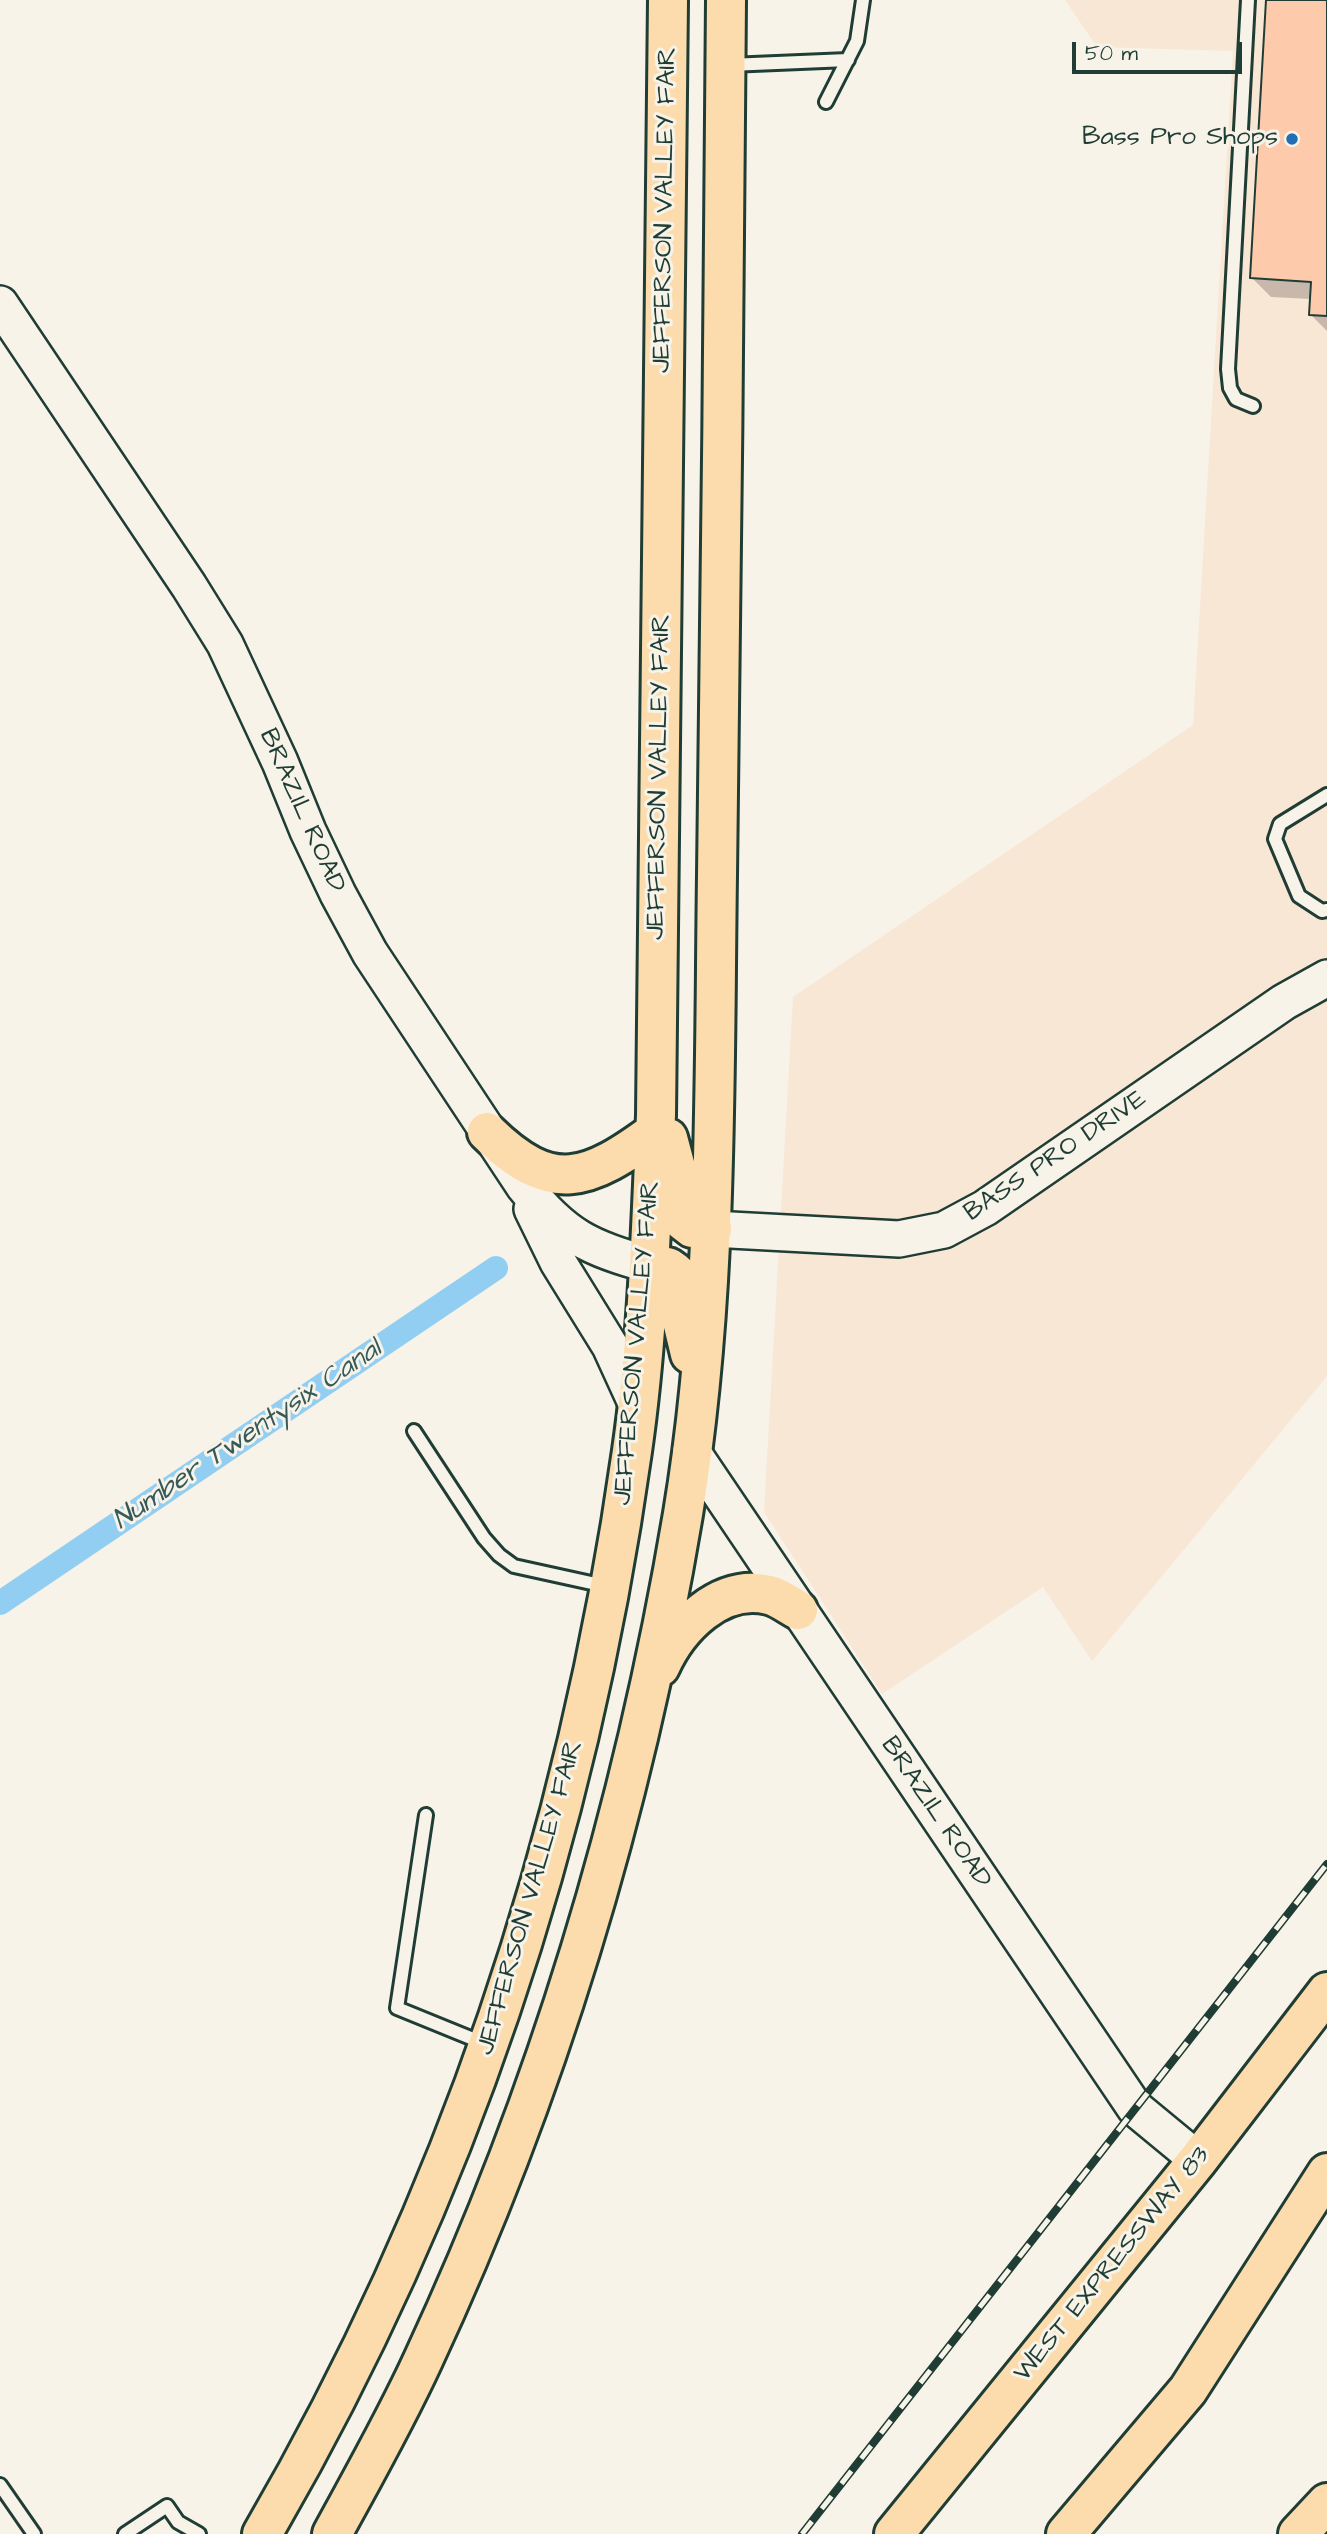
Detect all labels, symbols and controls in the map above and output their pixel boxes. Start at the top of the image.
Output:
scale bar [1075,28,1245,72]
text: 50 m [1085,39,1138,68]
street label: JEFFERSON VALLEY FAIR [648,47,684,373]
place label: Bass Pro Shops [1082,123,1278,155]
marker: Bass Pro Shops [1284,131,1300,147]
street label: JEFFERSON VALLEY FAIR [642,614,678,940]
street label: BRAZIL ROAD [251,724,351,898]
street label: BASS PRO DRIVE [959,1085,1153,1229]
street label: JEFFERSON VALLEY FAIR [608,1179,668,1507]
water label: Number Twentysix Canal [107,1334,389,1538]
street label: BRAZIL ROAD [873,1731,997,1895]
street label: JEFFERSON VALLEY FAIR [471,1737,591,2059]
street label: WEST EXPRESSWAY 83 [1009,2141,1217,2389]

